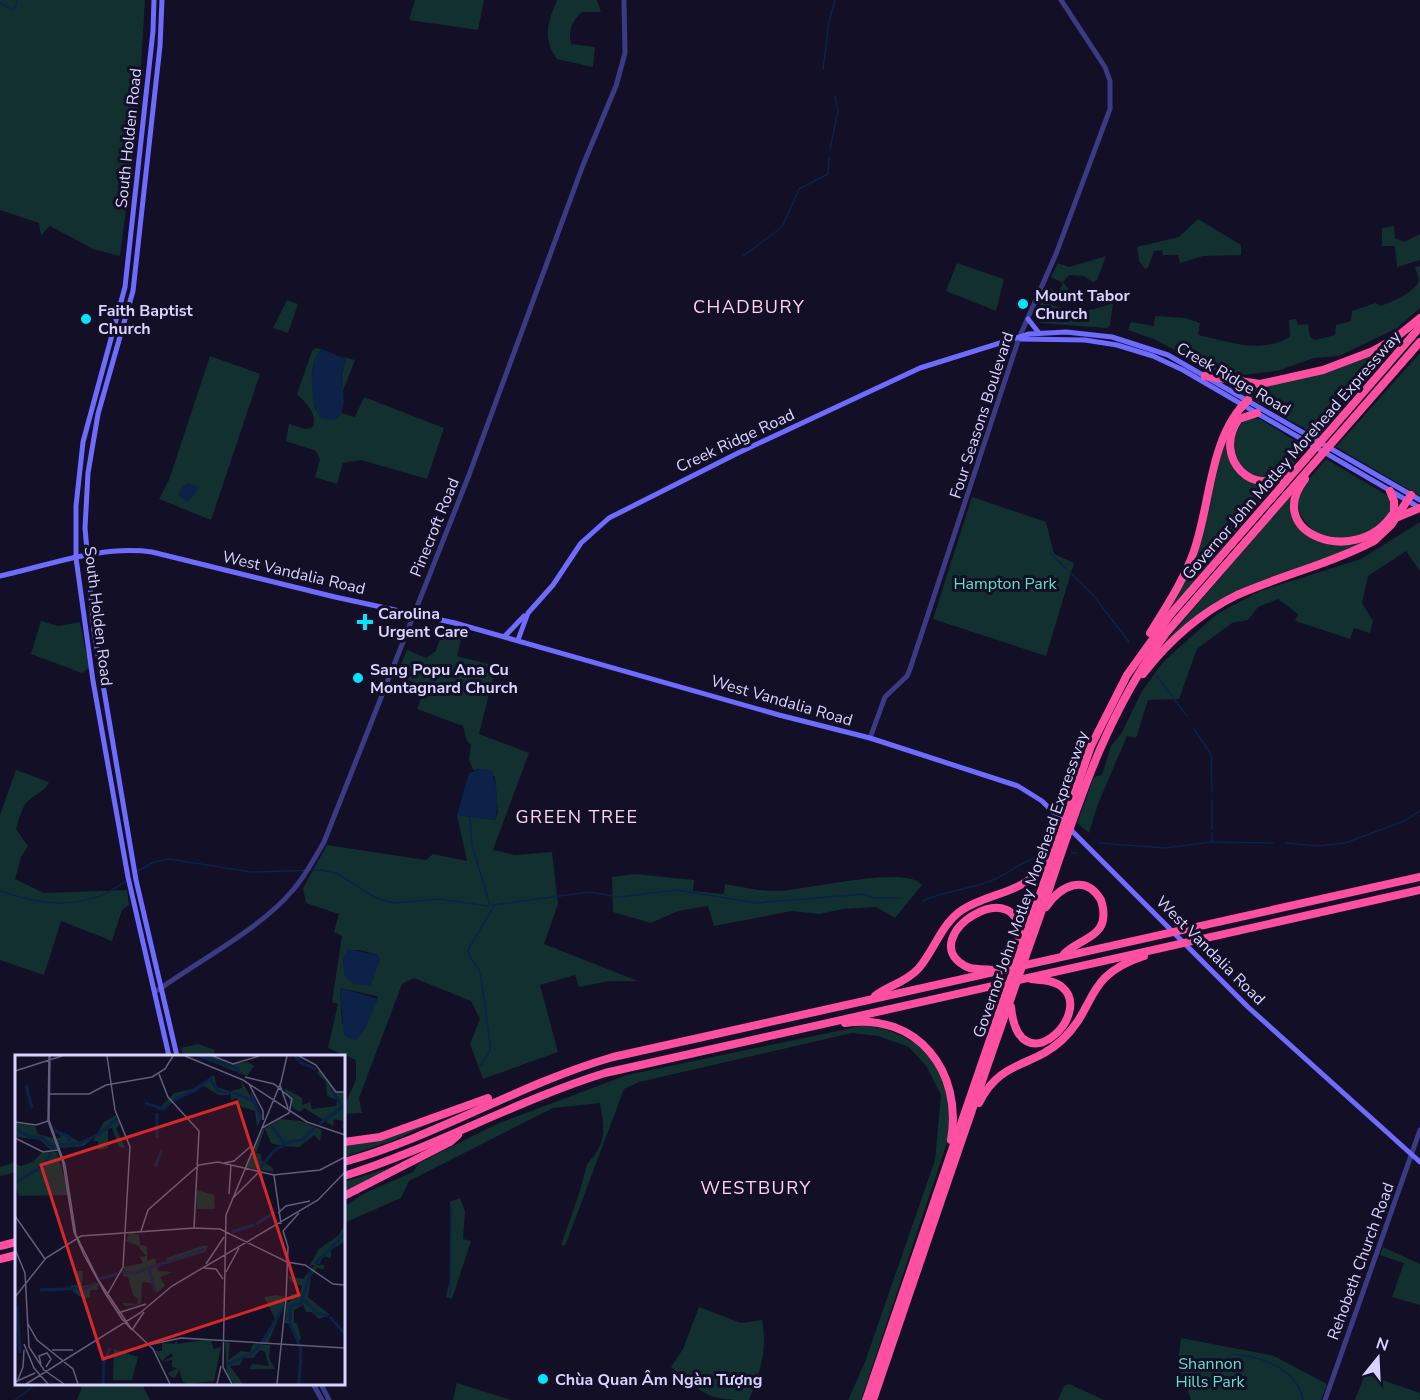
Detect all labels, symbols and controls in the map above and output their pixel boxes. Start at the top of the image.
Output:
street label: South Holden Road [111,67,147,209]
place label: Mount Tabor Church [1035,285,1130,325]
district label: CHADBURY [693,295,805,319]
marker: Mount Tabor Church [1016,297,1030,311]
place label: Faith Baptist Church [98,300,194,340]
marker: Faith Baptist Church [79,312,93,326]
street label: Governor John Motley Morehead Expressway [1177,326,1407,585]
street label: Four Seasons Boulevard [945,329,1019,501]
street label: Creek Ridge Road [1172,337,1295,421]
street label: Creek Ridge Road [673,404,798,478]
street label: Pinecroft Road [405,474,465,580]
street label: South Holden Road [79,545,117,687]
street label: West Vandalia Road [220,546,368,600]
park label: Hampton Park [953,573,1058,595]
place label: Carolina Urgent Care [378,603,469,643]
marker: Carolina Urgent Care [356,613,374,631]
place label: Sang Popu Ana Cu Montagnard Church [370,659,518,699]
street label: West Vandalia Road [708,670,855,732]
marker: Sang Popu Ana Cu Montagnard Church [351,671,365,685]
street label: Governor John Motley Morehead Expressway [968,727,1094,1041]
district label: GREEN TREE [516,805,638,829]
street label: West Vandalia Road [1151,891,1270,1010]
inset map [15,1055,345,1385]
district label: WESTBURY [700,1176,812,1200]
street label: Rehobeth Church Road [1322,1180,1400,1343]
north arrow [1348,1328,1408,1388]
text: N [1373,1332,1391,1357]
park label: Shannon Hills Park [1175,1353,1246,1393]
place label: Chùa Quan Âm Ngàn Tượng [555,1369,762,1391]
marker: Chùa Quan Âm Ngàn Tượng [536,1372,550,1386]

